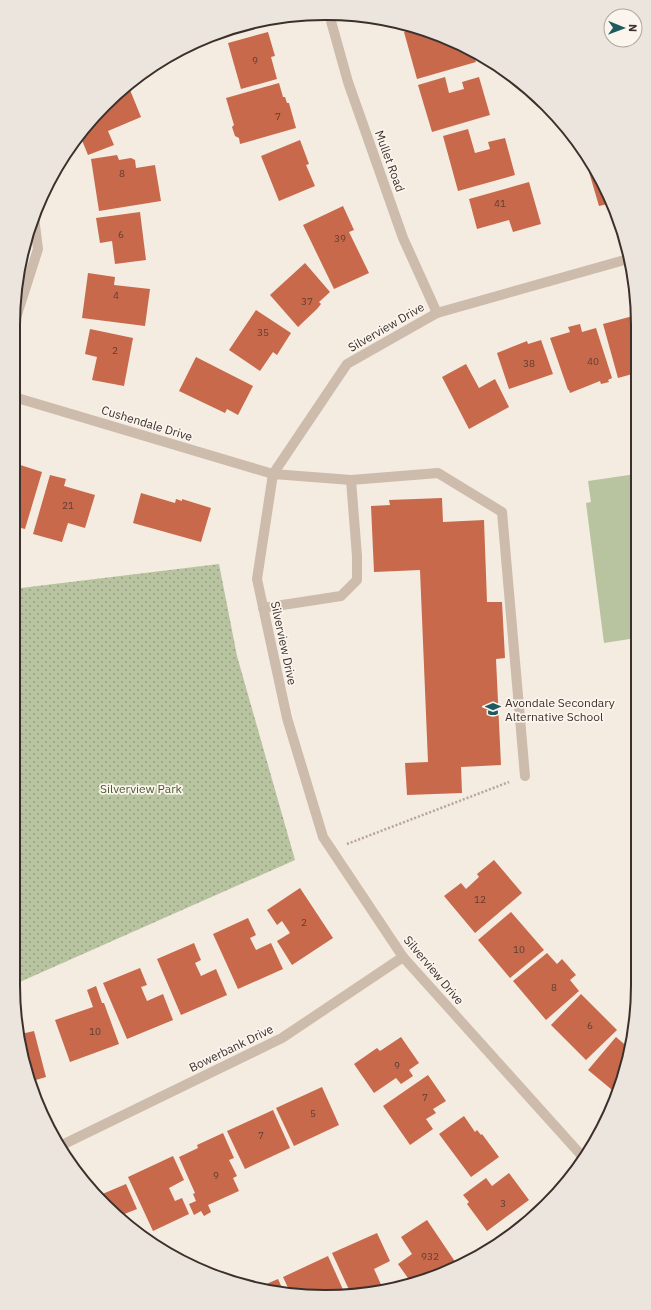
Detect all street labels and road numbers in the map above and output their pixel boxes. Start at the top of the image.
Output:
street label: Mullet Road [372,128,408,194]
street label: Silverview Drive [345,299,427,355]
street label: Cushendale Drive [100,402,195,444]
street label: Silverview Drive [268,600,300,687]
street label: Silverview Drive [401,932,467,1008]
street label: Bowerbank Drive [186,1021,276,1075]

